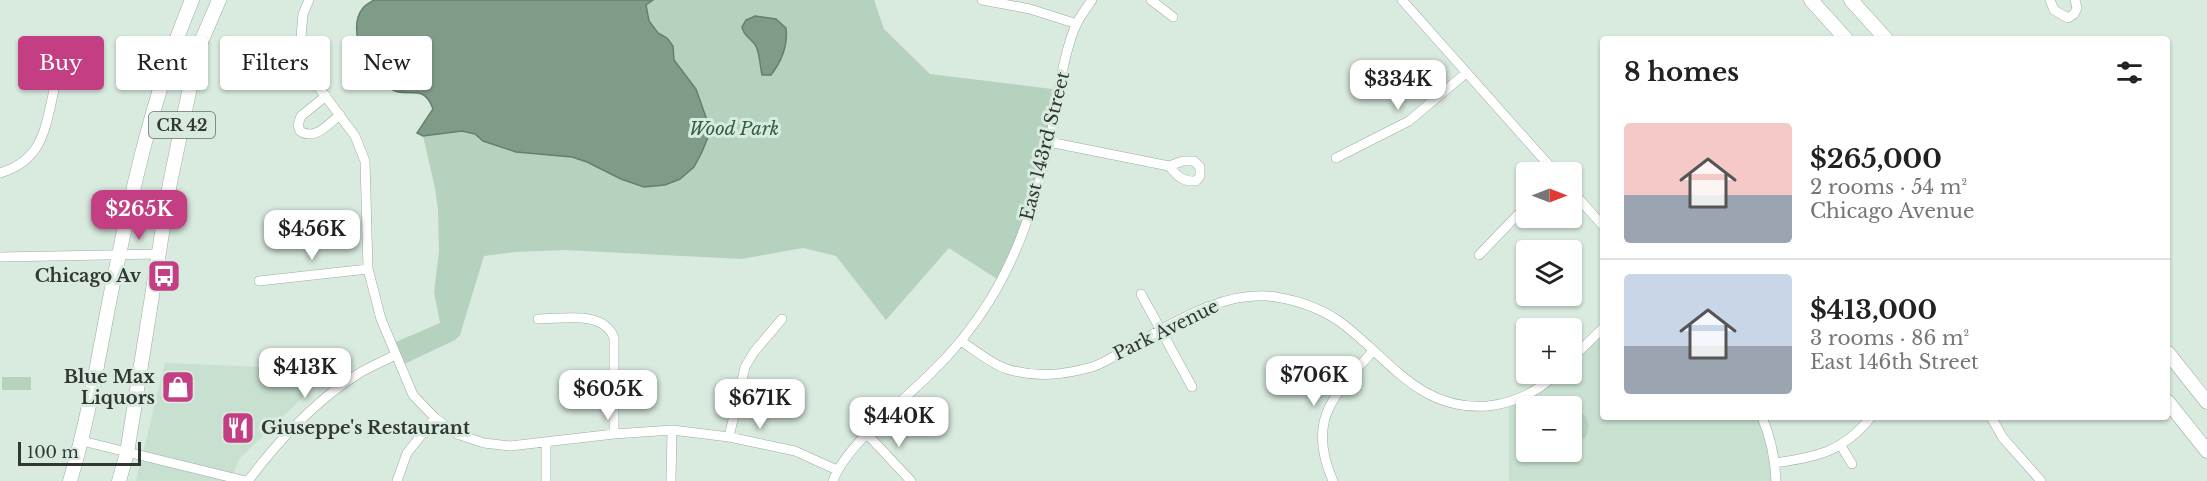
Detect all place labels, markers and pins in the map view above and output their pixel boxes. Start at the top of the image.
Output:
pin: $334K [1356,60,1440,111]
pin: $265K [97,190,181,241]
pin: $456K [270,210,354,261]
bus stop icon: Chicago Av [146,258,182,294]
place label: Chicago Av [35,265,142,287]
pin: $413K [263,348,347,399]
pin: $706K [1272,356,1356,407]
place label: Blue Max Liquors [64,366,155,409]
shop icon: Blue Max Liquors [160,369,196,405]
pin: $605K [566,370,650,421]
pin: $671K [718,379,802,430]
pin: $440K [857,397,941,448]
restaurant icon: Giuseppe's Restaurant [220,410,256,446]
place label: Giuseppe's Restaurant [261,417,470,439]

